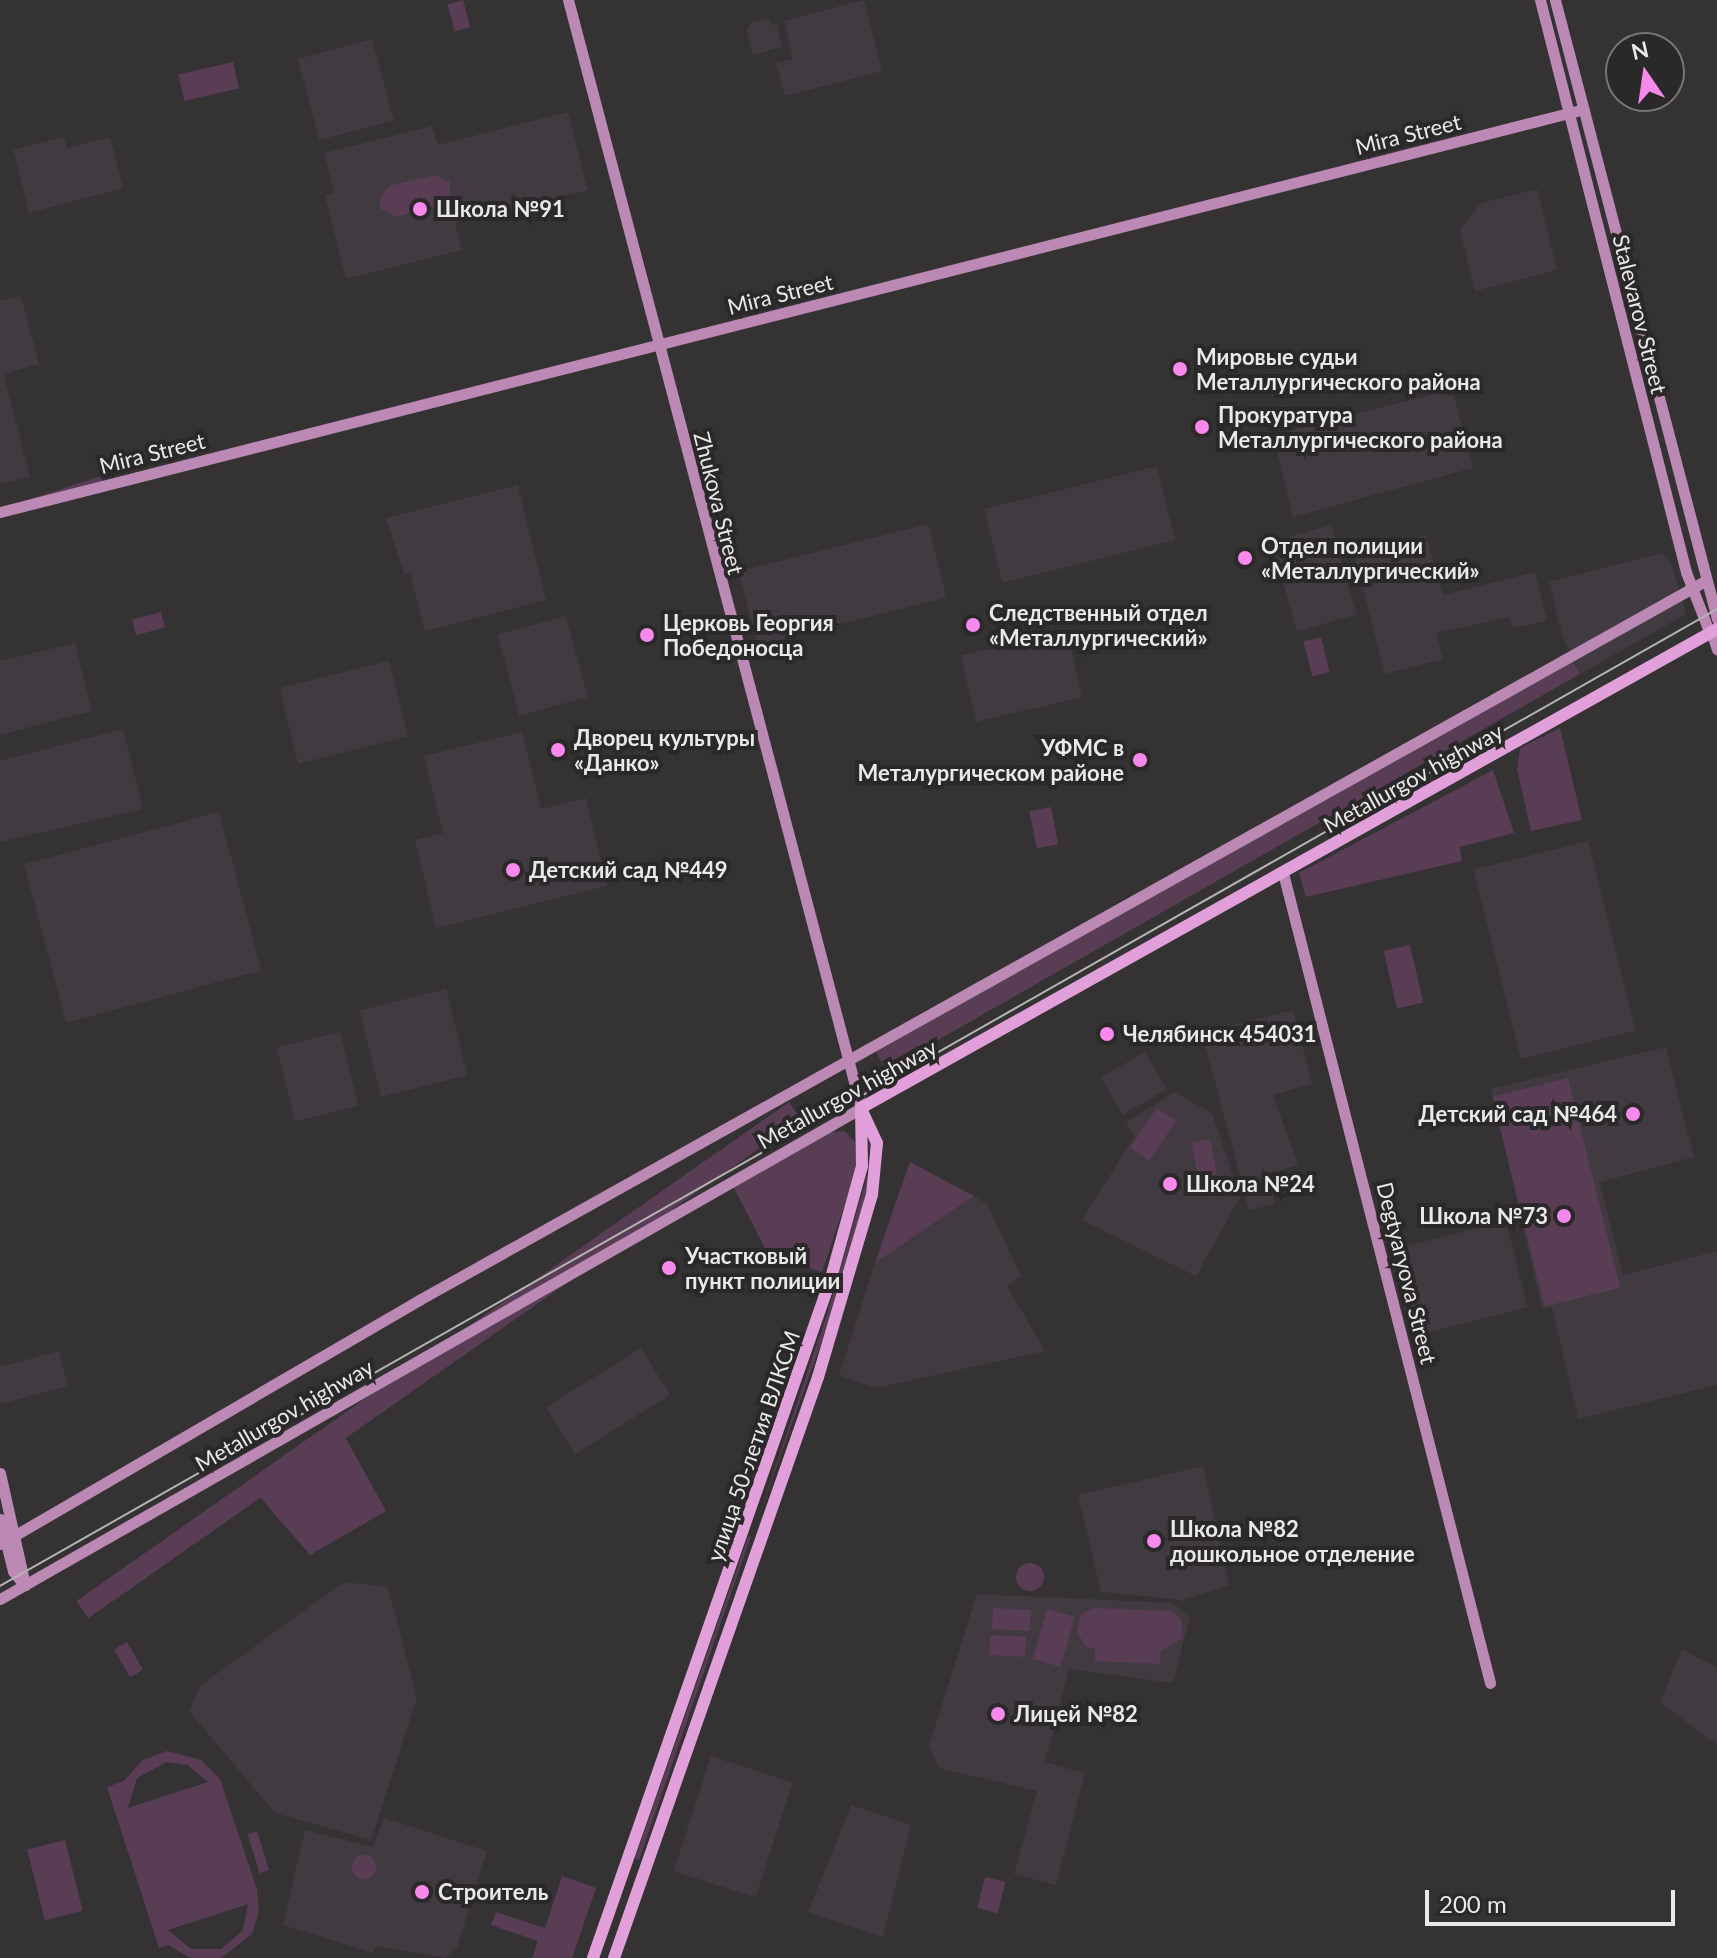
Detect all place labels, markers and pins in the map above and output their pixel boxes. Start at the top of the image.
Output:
place label: Школа №91 [436,196,565,222]
marker: Школа №91 [411,200,429,218]
place label: Мировые судьи Металлургического района [1196,343,1481,394]
marker: Мировые судьи Металлургического района [1171,360,1189,378]
place label: Прокуратура Металлургического района [1218,401,1503,452]
marker: Прокуратура Металлургического района [1193,418,1211,436]
place label: Отдел полиции «Металлургический» [1261,532,1480,584]
marker: Отдел полиции «Металлургический» [1236,549,1254,567]
place label: Следственный отдел «Металлургический» [989,599,1208,650]
place label: Церковь Георгия Победоносца [663,609,834,660]
marker: Следственный отдел «Металлургический» [964,616,982,634]
marker: Церковь Георгия Победоносца [638,626,656,644]
place label: Дворец культуры «Данко» [574,724,755,776]
place label: УФМС в Металургическом районе [858,734,1124,786]
marker: Дворец культуры «Данко» [549,741,567,759]
marker: УФМС в Металургическом районе [1131,751,1149,769]
place label: Детский сад №449 [529,857,728,883]
marker: Детский сад №449 [504,861,522,879]
place label: Челябинск 454031 [1123,1021,1316,1047]
marker: Челябинск 454031 [1098,1025,1116,1043]
place label: Детский сад №464 [1418,1101,1617,1127]
marker: Детский сад №464 [1624,1105,1642,1123]
place label: Школа №24 [1186,1171,1315,1197]
marker: Школа №24 [1161,1175,1179,1193]
place label: Школа №73 [1419,1203,1548,1229]
marker: Школа №73 [1555,1207,1573,1225]
place label: Участковый пункт полиции [685,1242,840,1294]
marker: Участковый пункт полиции [660,1259,678,1277]
place label: Школа №82 дошкольное отделение [1170,1515,1415,1566]
marker: Школа №82 дошкольное отделение [1145,1532,1163,1550]
place label: Лицей №82 [1014,1701,1138,1727]
marker: Лицей №82 [989,1705,1007,1723]
place label: Cтроитель [438,1879,548,1905]
marker: Cтроитель [413,1883,431,1901]

